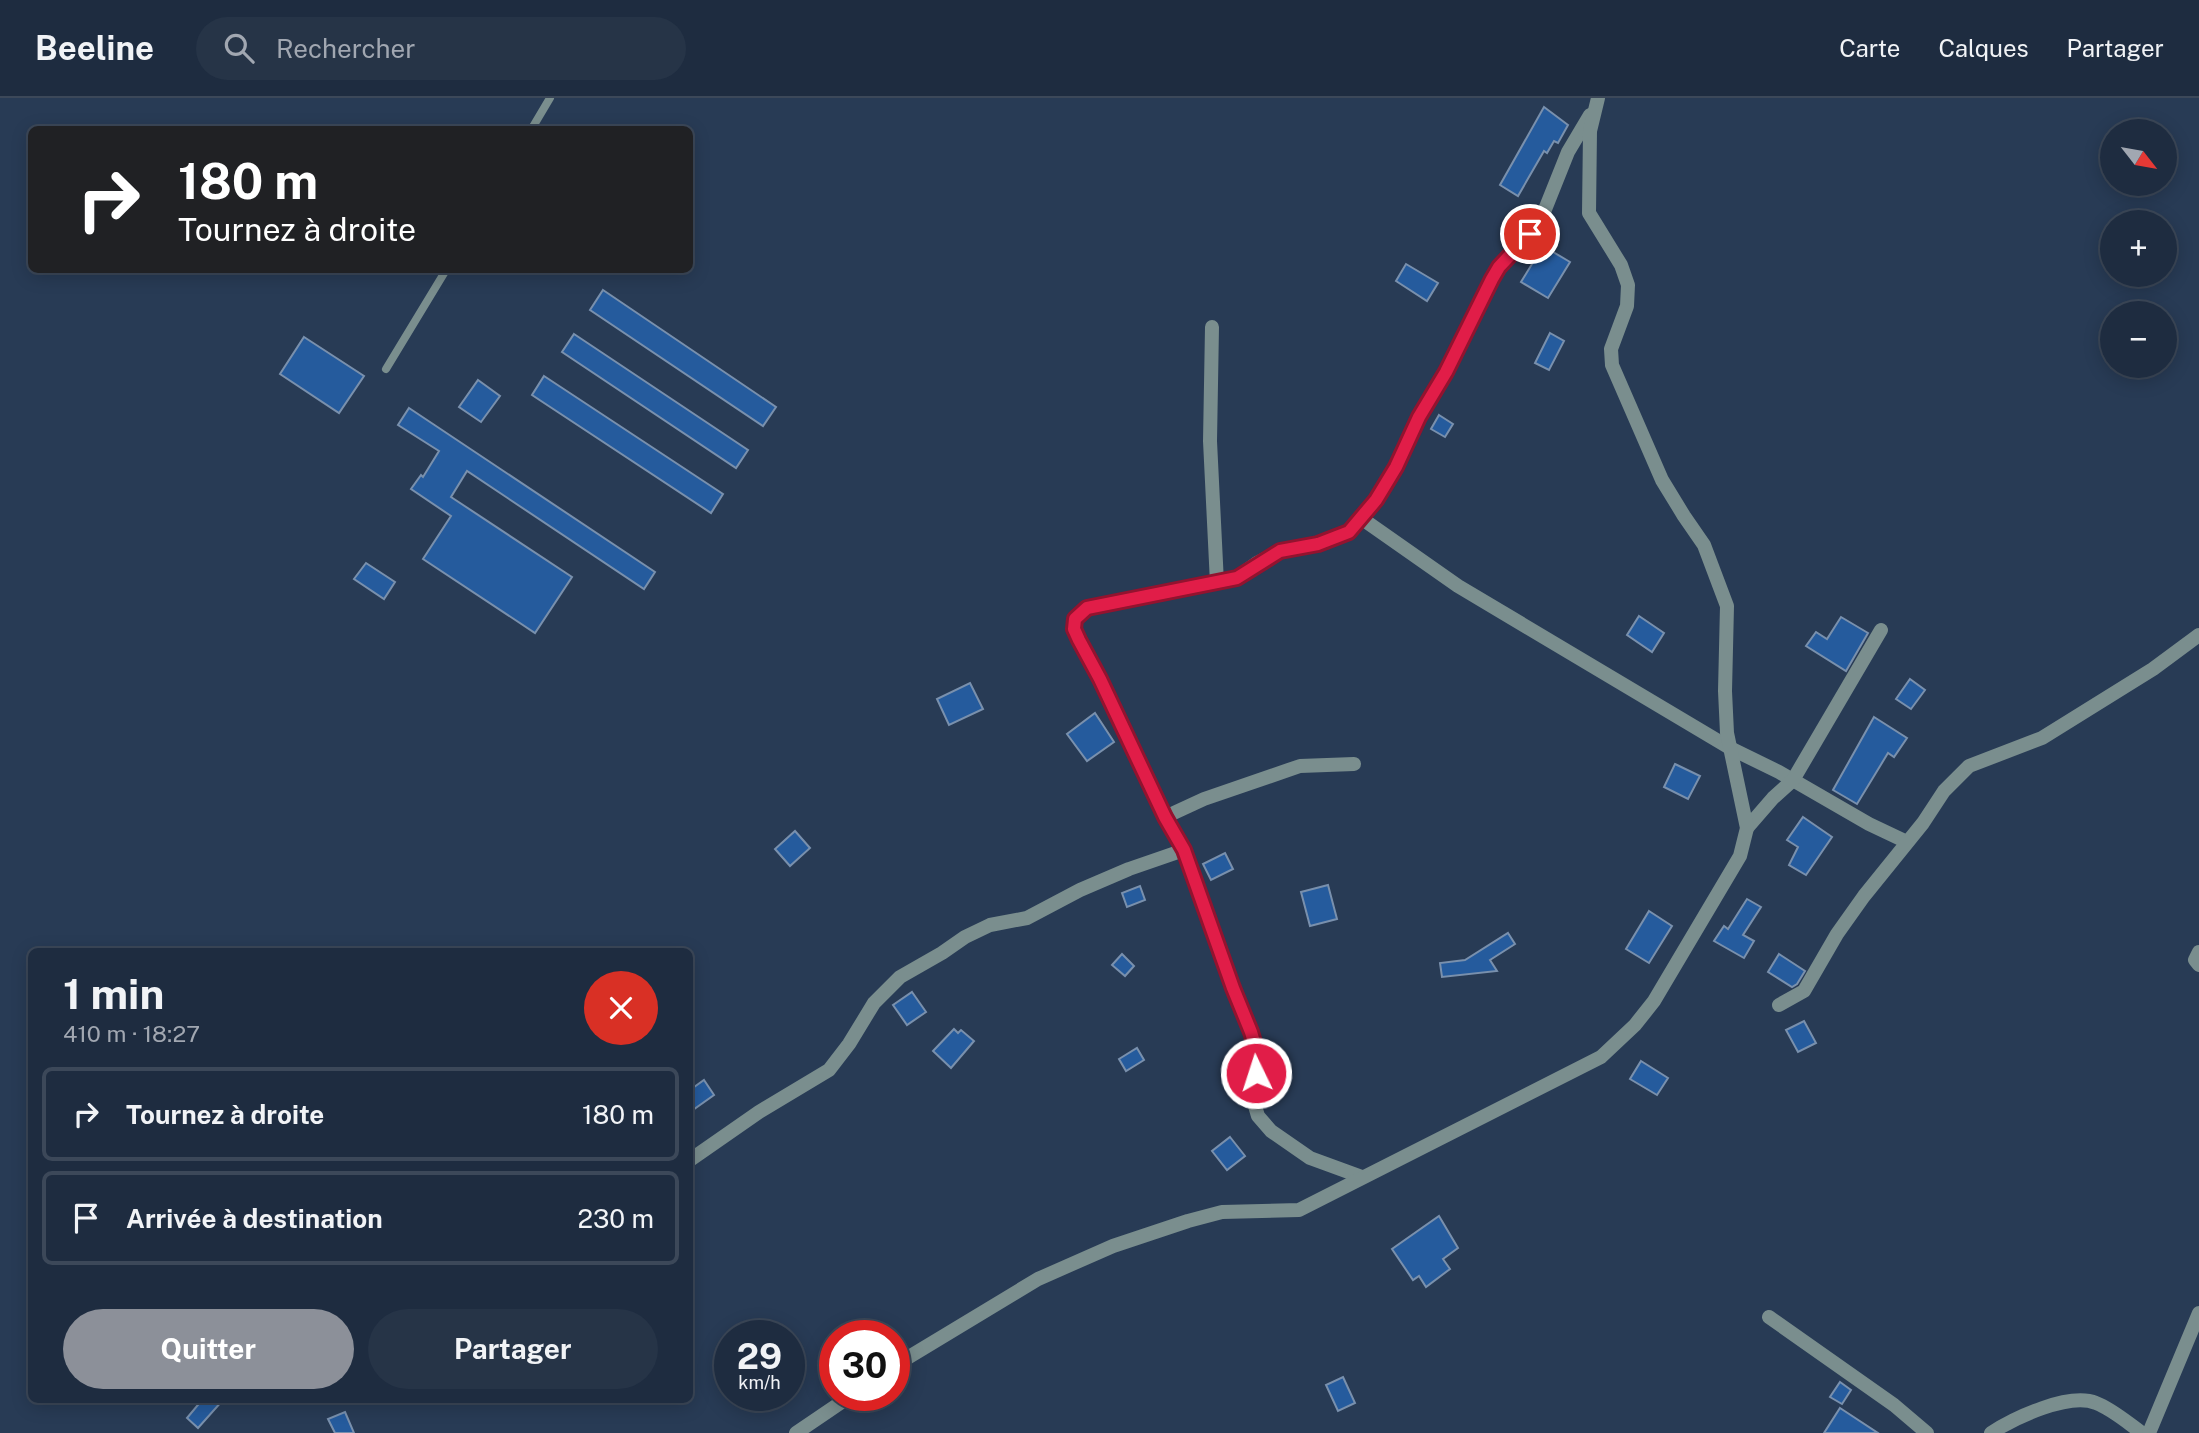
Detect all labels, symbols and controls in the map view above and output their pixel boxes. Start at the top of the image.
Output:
search box [196,17,686,80]
text: Beeline [35,29,154,67]
icon: search [220,29,258,67]
text: Rechercher [276,33,415,64]
text: Carte [1839,34,1900,62]
text: Calques [1938,34,2029,62]
text: Partager [2067,34,2164,62]
north arrow [2100,119,2177,196]
map controls [2100,119,2177,378]
text: 180 m [178,152,318,210]
icon: right [63,154,154,245]
pin [1500,204,1560,264]
button: + [2100,210,2177,287]
text: Tournez à droite [178,211,416,248]
icon: arrive [1511,215,1549,253]
button: − [2100,301,2177,378]
text: 1 min [63,969,164,1018]
button: close [584,971,658,1045]
text: 410 m · 18:27 [63,1020,200,1047]
position arrow [1219,1036,1293,1110]
icon: right [67,1095,105,1133]
text: Tournez à droite [126,1099,324,1130]
text: 180 m [582,1099,654,1130]
icon: arrive [67,1199,105,1237]
text: Arrivée à destination [126,1203,383,1234]
text: 230 m [578,1203,654,1234]
button: Quitter [63,1309,354,1389]
button: Partager [368,1309,658,1389]
speed limit sign: 30 [819,1320,910,1411]
text: 29 [737,1336,782,1377]
text: km/h [738,1372,781,1393]

